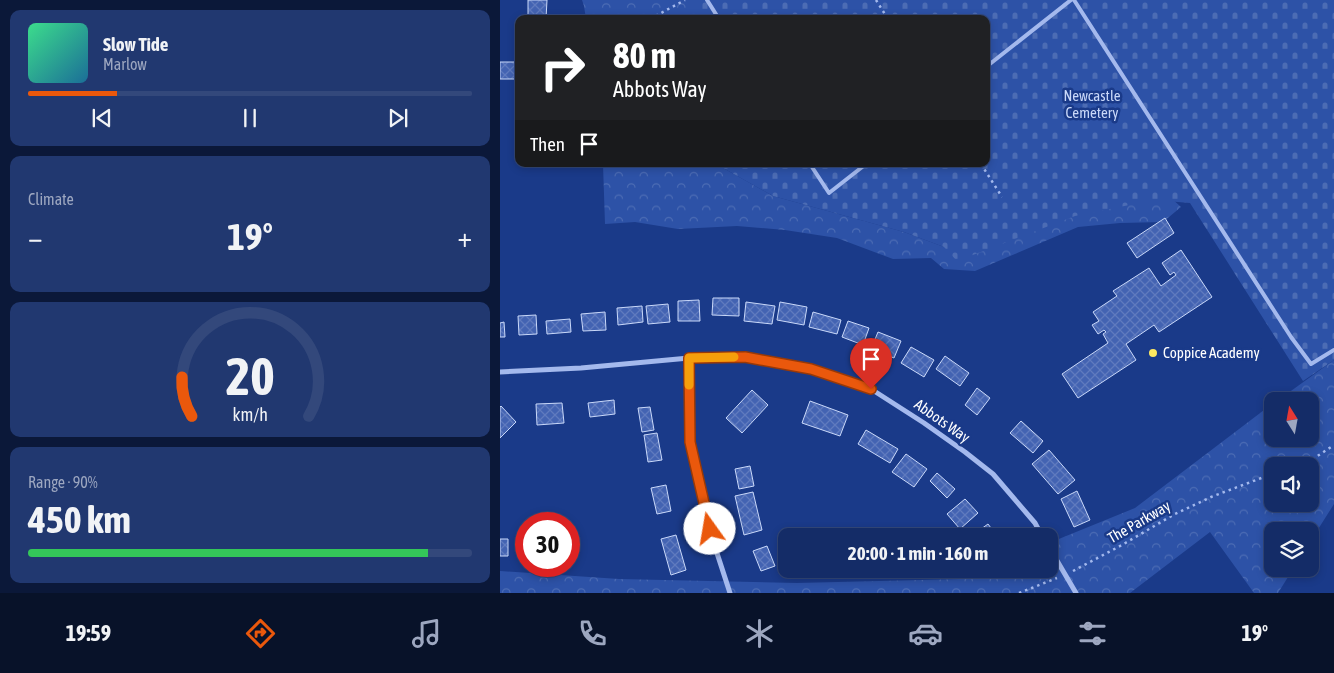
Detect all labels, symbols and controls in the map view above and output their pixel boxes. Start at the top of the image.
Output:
text: Slow Tide [103,33,168,55]
icon: right [530,35,595,100]
text: 80 m [613,35,676,75]
text: Marlow [103,55,147,73]
text: Abbots Way [613,76,707,102]
park label: Newcastle Cemetery [1063,87,1121,121]
icon: previous [88,104,116,132]
icon: pause [236,104,264,132]
icon: next [384,104,412,132]
icon: arrive [575,130,603,158]
text: Then [530,133,565,155]
text: Climate [28,190,74,208]
text: 19° [227,215,273,258]
text: − [28,221,43,253]
text: + [457,221,472,253]
pin [850,338,892,389]
place label: Coppice Academy [1163,344,1260,361]
icon: arrive [857,345,885,373]
text: 20 [226,346,274,406]
marker: Coppice Academy [1147,347,1159,359]
north arrow [1264,392,1319,448]
map controls [1264,392,1319,577]
street label: Abbots Way [911,395,973,446]
text: km/h [232,404,268,425]
button: sound [1264,457,1319,512]
text: Range · 90% [28,473,98,491]
street label: The Parkway [1104,497,1173,546]
text: 450 km [28,498,131,541]
position arrow [683,502,735,554]
speed limit sign: 30 [515,512,580,577]
button: layers [1264,522,1319,577]
text: 20:00 · 1 min · 160 m [848,542,988,564]
icon: directions [243,616,278,651]
icon: music [409,616,444,651]
icon: phone [575,616,610,651]
icon: climate [742,616,777,651]
icon: car [908,616,943,651]
icon: filters [1075,616,1110,651]
text: 19:59 [66,620,111,646]
text: 19° [1241,620,1268,646]

